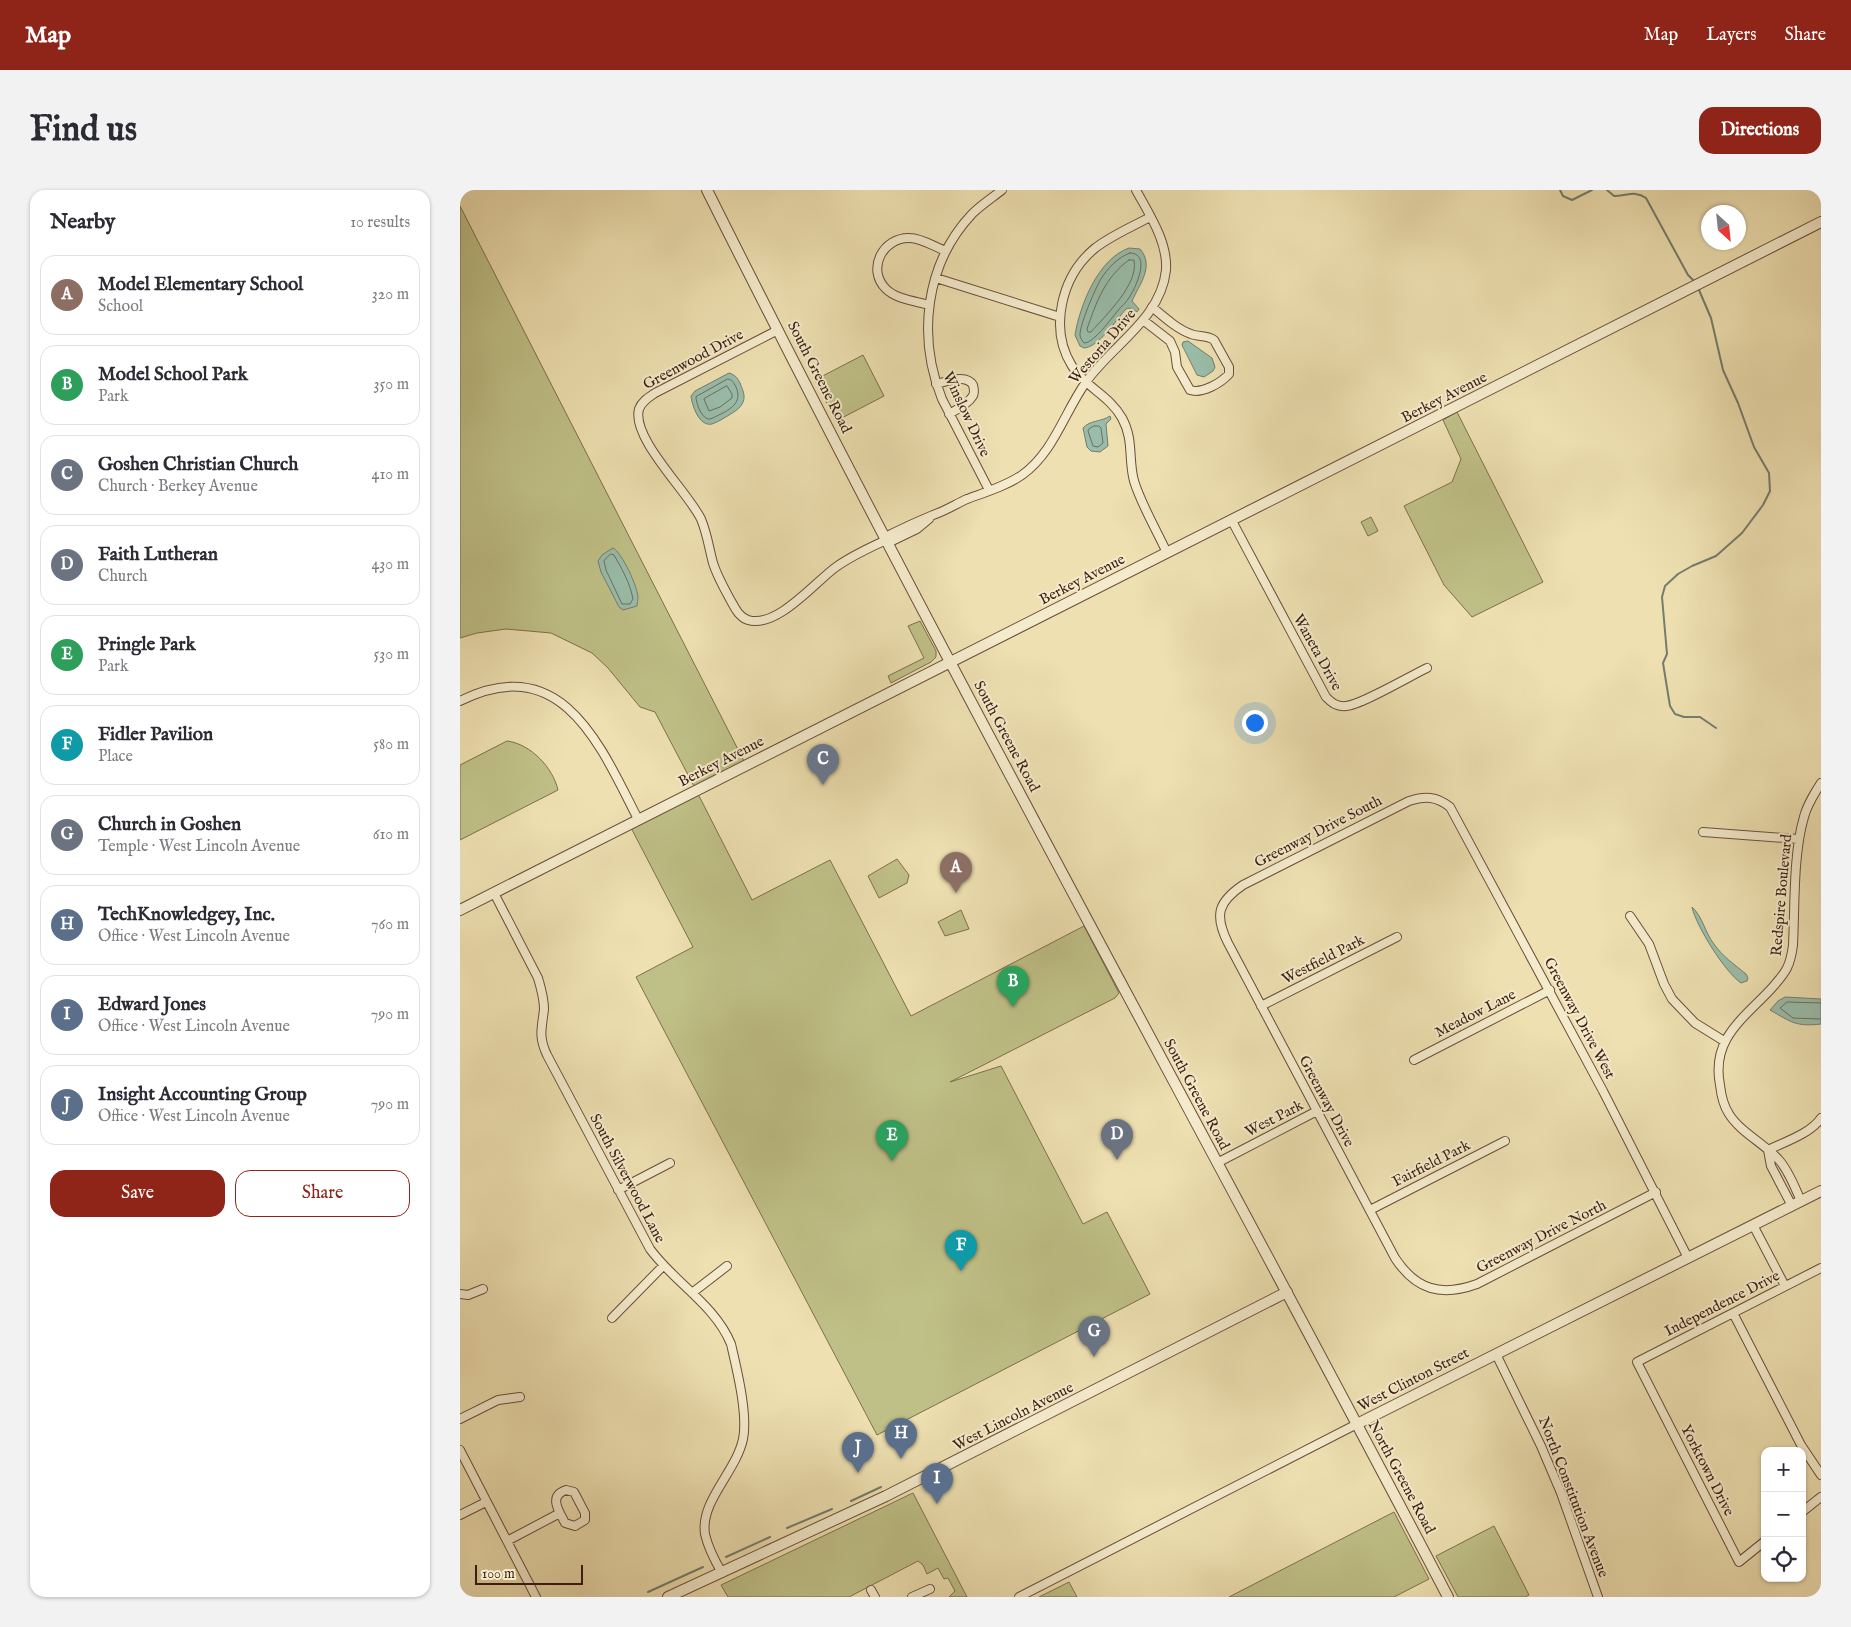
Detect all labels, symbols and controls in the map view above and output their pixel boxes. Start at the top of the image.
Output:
text: Map [25,20,71,51]
text: Map [1644,24,1678,47]
text: Layers [1706,24,1757,47]
text: Share [1785,24,1826,47]
button: Directions [1699,107,1821,154]
text: Find us [30,108,137,153]
north arrow [1701,205,1746,250]
text: Nearby [50,209,115,236]
text: 10 results [350,213,410,233]
text: Model Elementary School [98,273,303,297]
text: A [62,285,72,305]
text: 320 m [372,285,409,305]
text: School [98,297,143,317]
street label: Westoria Drive [1065,305,1140,388]
street label: South Greene Road [783,318,856,437]
street label: Greenwood Drive [640,325,747,394]
text: Model School Park [98,363,248,387]
street label: Berkey Avenue [1398,368,1490,427]
street label: Winslow Drive [939,369,995,460]
text: B [62,375,72,395]
text: 350 m [374,375,409,395]
text: Park [98,387,128,407]
text: Goshen Christian Church [98,453,298,477]
text: C [61,465,73,485]
text: 410 m [372,465,409,485]
text: Church · Berkey Avenue [98,477,258,497]
text: Faith Lutheran [98,543,218,567]
street label: Berkey Avenue [1036,550,1128,609]
text: D [61,555,73,575]
text: 430 m [371,555,409,575]
text: Church [98,567,147,587]
street label: Waneta Drive [1289,611,1346,694]
text: Pringle Park [98,633,196,657]
text: E [61,645,73,665]
text: 530 m [374,645,409,665]
text: Park [98,657,128,677]
street label: South Greene Road [969,677,1044,796]
your location [1242,710,1268,736]
text: Fidler Pavilion [98,723,213,747]
street label: Berkey Avenue [675,732,767,791]
text: F [62,735,72,755]
text: 580 m [373,735,409,755]
pin: C [807,744,839,785]
text: Place [98,747,133,767]
street label: Greenway Drive South [1251,791,1385,872]
text: Church in Goshen [98,813,241,837]
text: G [61,825,73,845]
text: 610 m [373,825,409,845]
street label: Redspire Boulevard [1767,832,1796,957]
text: Temple · West Lincoln Avenue [98,837,300,857]
pin: A [940,852,972,893]
text: TechKnowledgey, Inc. [98,903,275,927]
text: H [60,915,74,935]
text: 760 m [371,915,409,935]
text: Office · West Lincoln Avenue [98,927,290,947]
street label: Westfield Park [1279,930,1369,988]
street label: Greenway Drive West [1539,954,1620,1082]
pin: B [997,966,1029,1007]
street label: Meadow Lane [1432,985,1519,1042]
text: Edward Jones [98,993,206,1017]
text: I [64,1005,70,1025]
text: 790 m [371,1005,409,1025]
text: Office · West Lincoln Avenue [98,1017,290,1037]
street label: South Greene Road [1159,1035,1234,1154]
street label: Greenway Drive [1295,1052,1359,1150]
text: Insight Accounting Group [98,1083,307,1107]
text: J [64,1095,70,1115]
text: 790 m [371,1095,409,1115]
street label: West Park [1242,1095,1307,1141]
text: Office · West Lincoln Avenue [98,1107,290,1127]
street label: South Silverwood Lane [585,1110,670,1246]
pin: D [1101,1119,1133,1160]
pin: E [876,1120,908,1161]
street label: Fairfield Park [1389,1135,1474,1191]
button: Save [50,1170,225,1217]
button: Share [235,1170,410,1217]
street label: Greenway Drive North [1473,1195,1609,1277]
pin: F [945,1230,977,1271]
street label: Independence Drive [1661,1266,1783,1341]
pin: G [1078,1316,1110,1357]
street label: West Clinton Street [1354,1343,1472,1416]
street label: West Lincoln Avenue [950,1378,1077,1455]
street label: North Constitution Avenue [1534,1414,1613,1580]
street label: North Greene Road [1364,1417,1440,1538]
pin: H [885,1418,917,1459]
street label: Yorktown Drive [1676,1421,1739,1519]
pin: J [842,1432,874,1473]
map controls [1761,1447,1806,1582]
button: + [1761,1447,1806,1492]
pin: I [921,1463,953,1504]
button: − [1761,1492,1806,1537]
button: locate [1761,1537,1806,1582]
scale bar [475,1562,582,1585]
text: 100 m [482,1565,515,1583]

